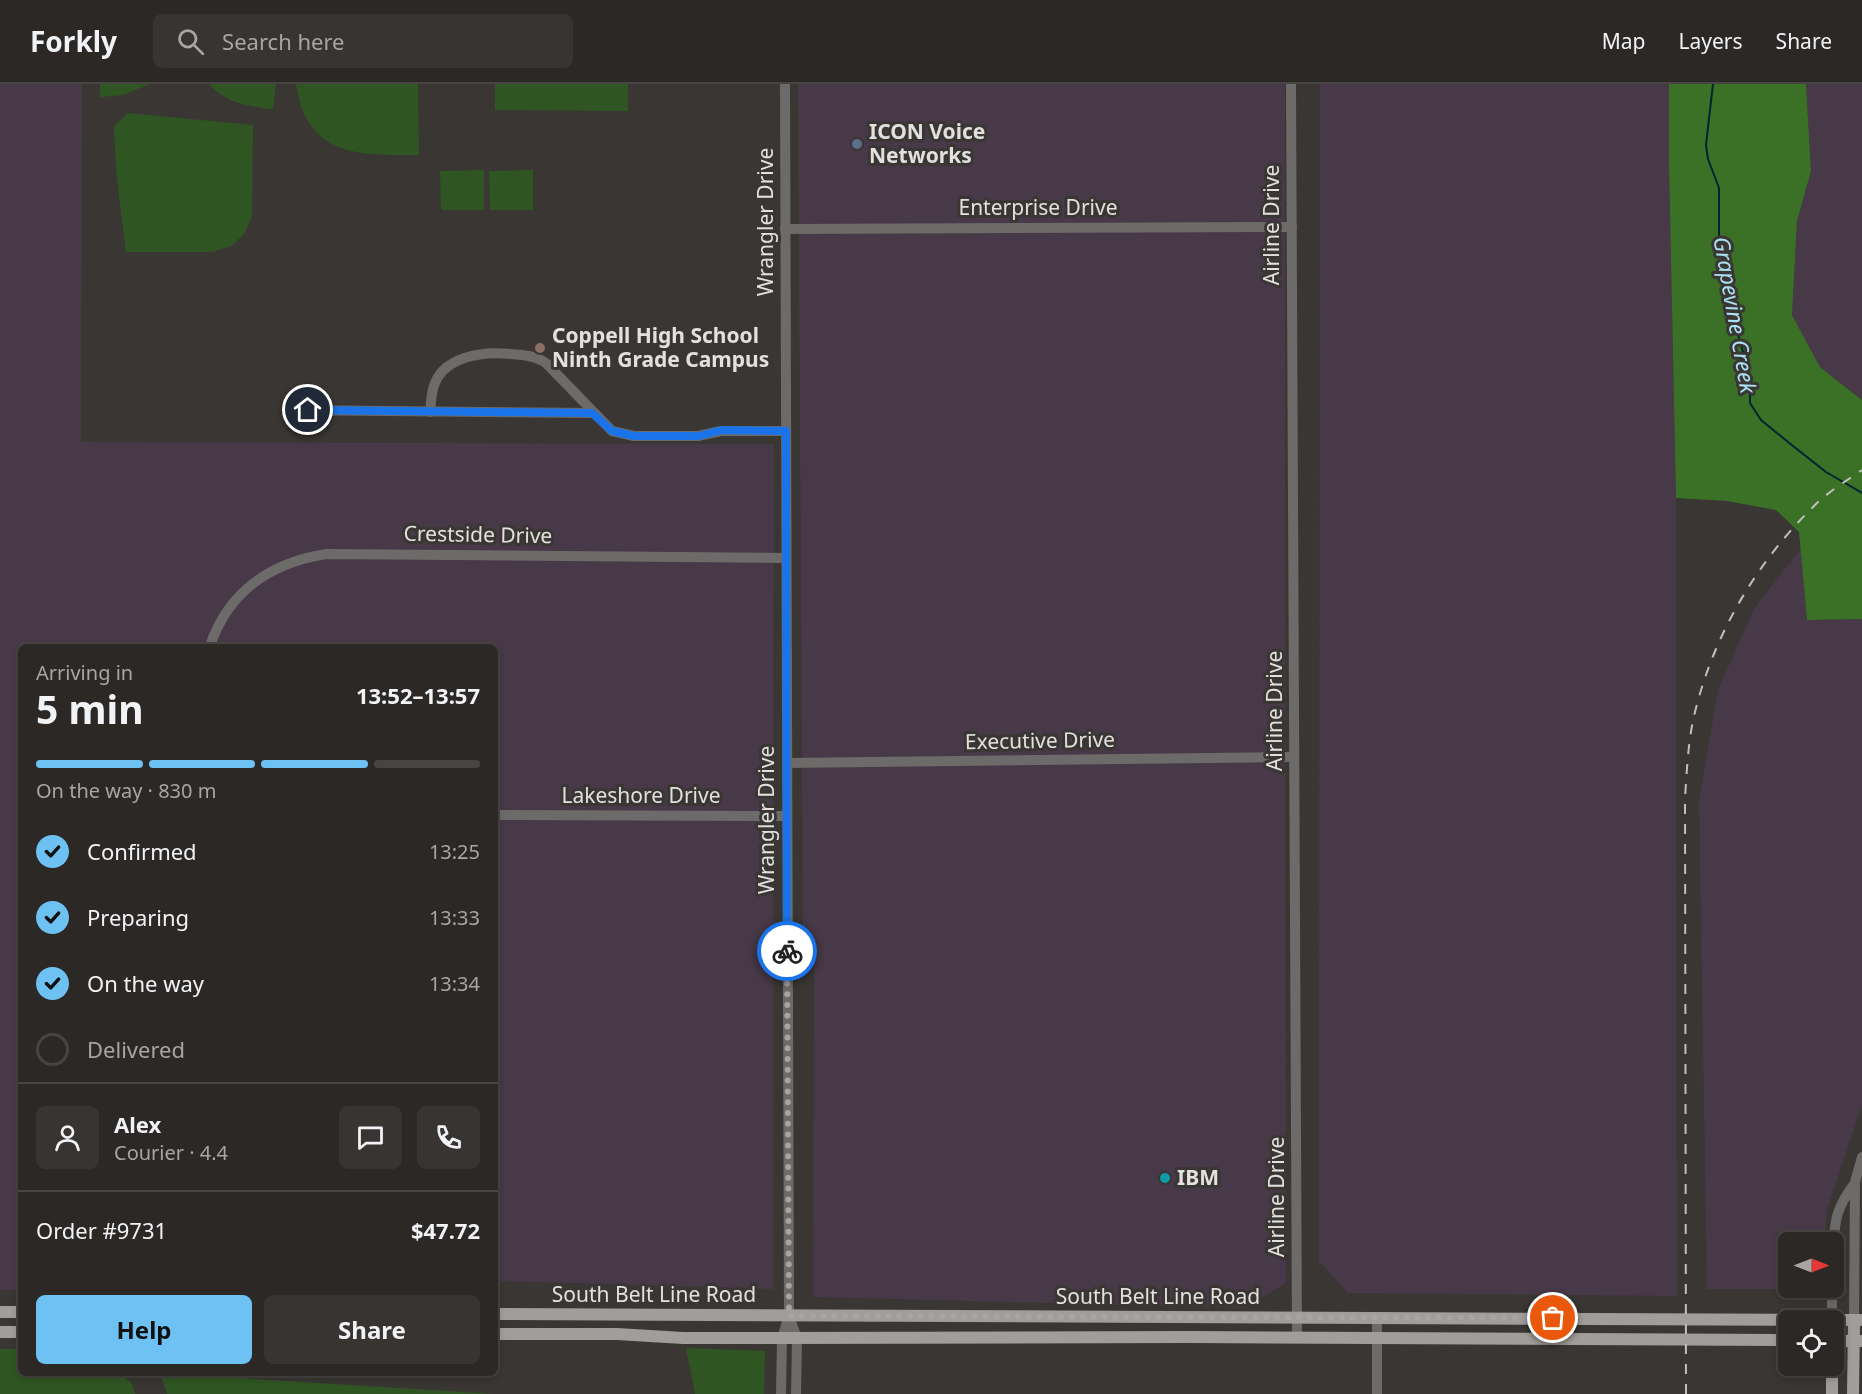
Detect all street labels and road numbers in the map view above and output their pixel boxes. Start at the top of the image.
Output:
street label: Wrangler Drive [751,148,779,296]
street label: Airline Drive [1257,165,1285,285]
street label: Enterprise Drive [958,193,1118,221]
street label: Crestside Drive [403,519,553,549]
street label: Airline Drive [1260,651,1288,771]
street label: Executive Drive [965,725,1115,755]
street label: Wrangler Drive [752,746,780,894]
street label: Lakeshore Drive [561,781,721,809]
street label: Airline Drive [1262,1137,1290,1257]
street label: South Belt Line Road [552,1280,756,1308]
street label: South Belt Line Road [1056,1282,1260,1310]

